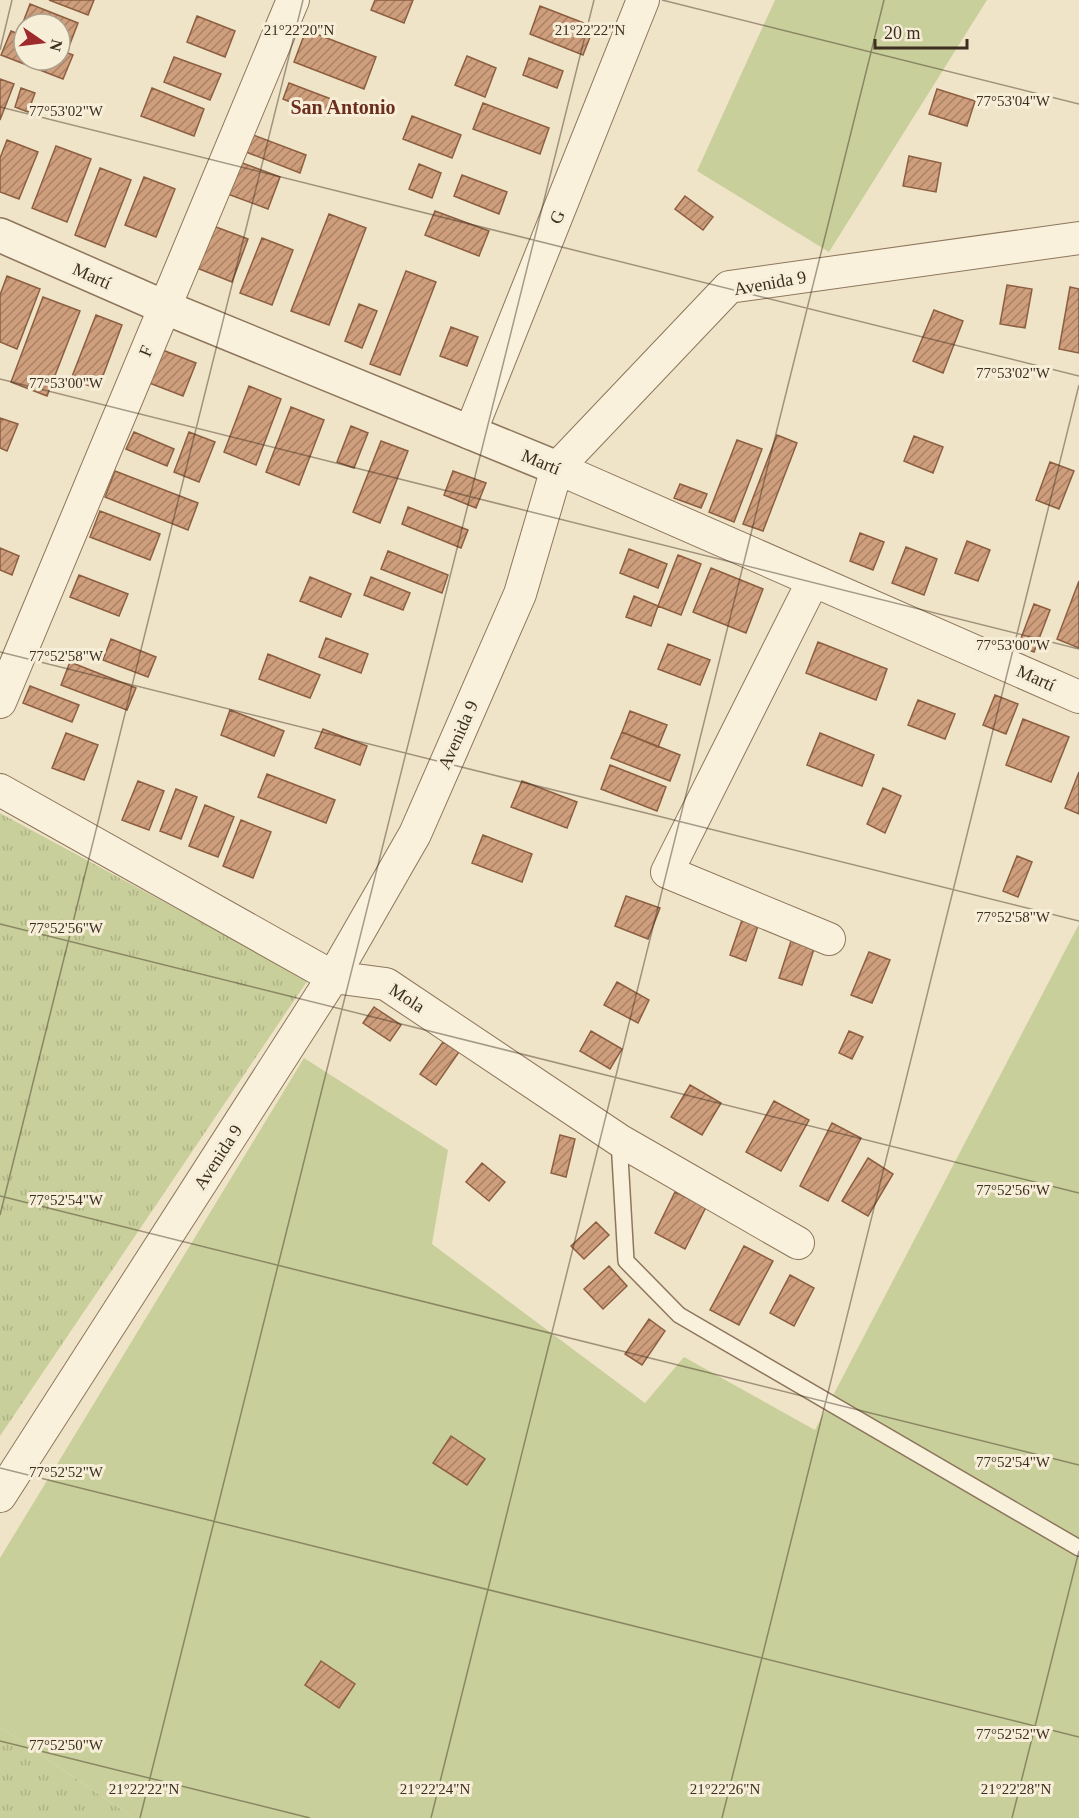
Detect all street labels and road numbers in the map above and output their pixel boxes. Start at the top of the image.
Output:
street label: G [545,207,569,227]
street label: Martí [70,259,114,293]
street label: Avenida 9 [732,267,808,299]
street label: F [135,342,157,360]
street label: Martí [519,445,563,479]
street label: Martí [1014,661,1058,695]
street label: Avenida 9 [434,698,482,772]
street label: Mola [386,979,428,1017]
street label: Avenida 9 [190,1121,246,1193]

